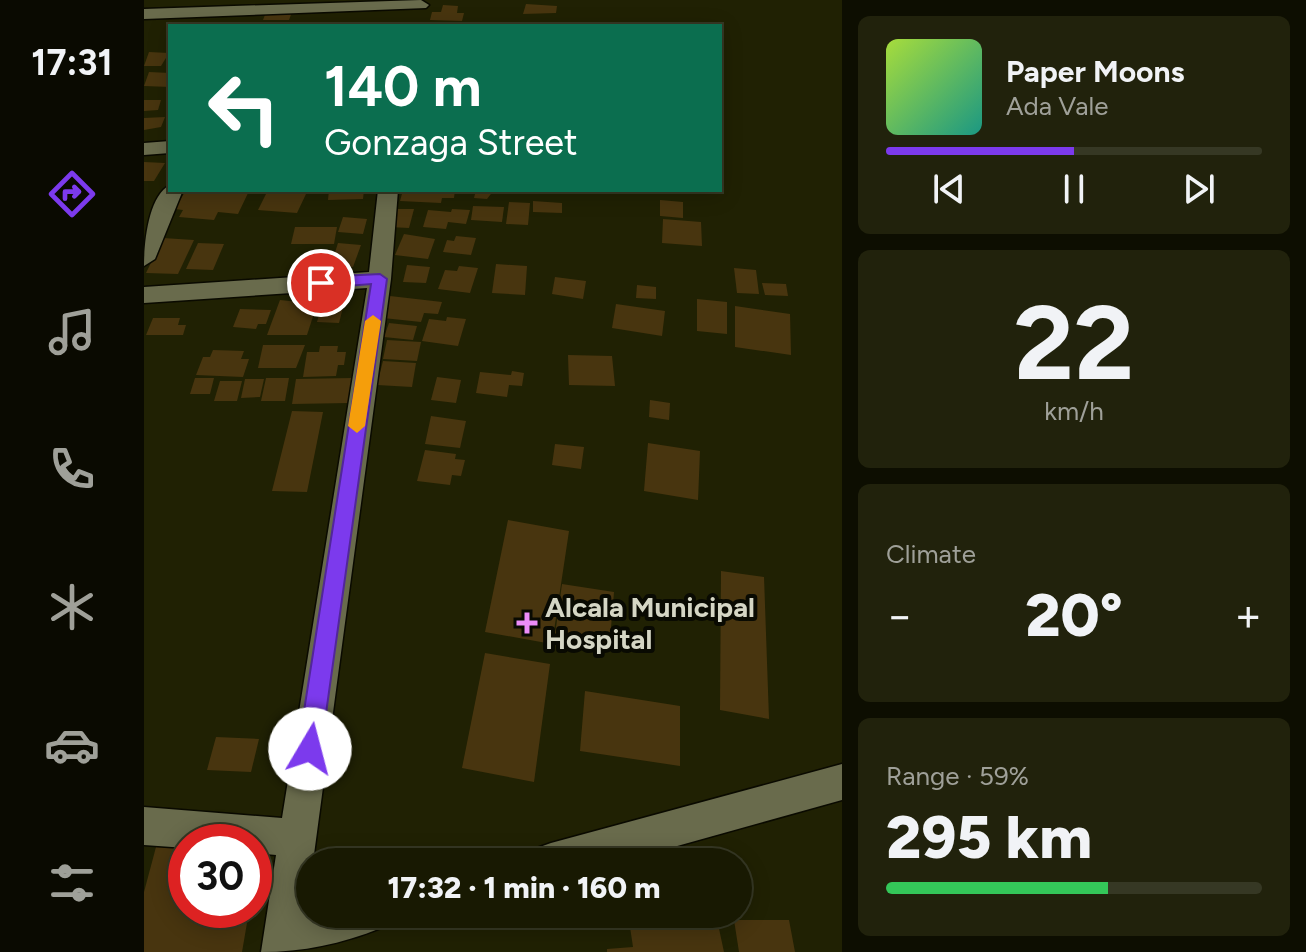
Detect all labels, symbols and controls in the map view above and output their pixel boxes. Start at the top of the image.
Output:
text: 17:31 [31,41,113,84]
text: 140 m [324,53,482,120]
text: Paper Moons [1006,53,1185,90]
icon: left [192,56,296,160]
text: Ada Vale [1006,90,1109,122]
text: Gonzaga Street [324,121,578,164]
icon: directions [44,166,100,222]
icon: previous [927,167,971,211]
icon: pause [1052,167,1096,211]
icon: next [1177,167,1221,211]
pin [287,249,355,317]
icon: arrive [299,261,343,305]
text: 22 [1014,280,1134,405]
icon: music [44,304,100,360]
text: km/h [1044,395,1104,427]
icon: phone [44,441,100,497]
text: Climate [886,538,976,570]
icon: climate [44,579,100,635]
text: 20° [1025,579,1123,651]
text: − [886,589,913,642]
text: + [1235,589,1262,642]
place label: Alcala Municipal Hospital [545,590,755,656]
marker: Alcala Municipal Hospital [516,612,538,634]
position arrow [268,707,352,791]
icon: car [44,717,100,773]
text: Range · 59% [886,760,1029,792]
text: 295 km [886,801,1092,873]
speed limit sign: 30 [168,824,272,928]
icon: filters [44,855,100,911]
text: 17:32 · 1 min · 160 m [388,869,660,906]

